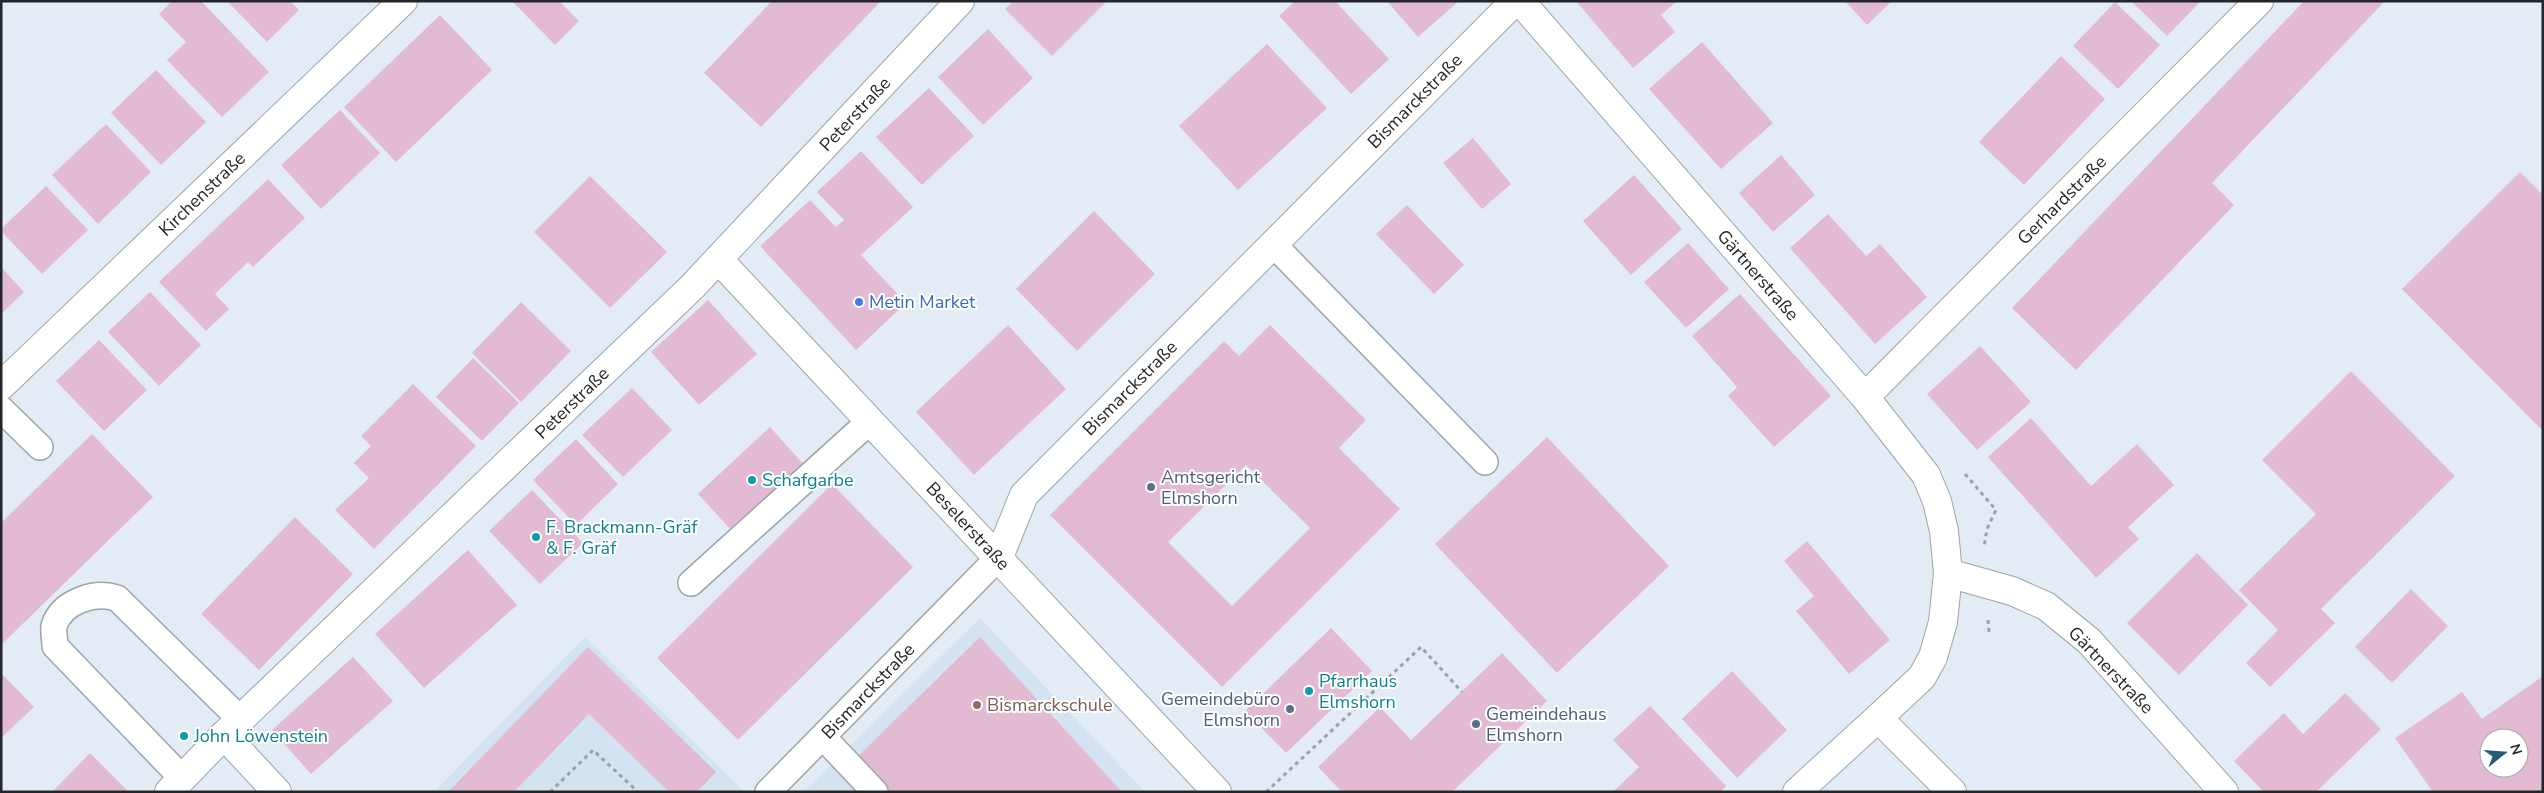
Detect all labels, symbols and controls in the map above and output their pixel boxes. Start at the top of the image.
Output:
street label: Bismarckstraße [1362,48,1468,154]
street label: Peterstraße [814,71,896,157]
street label: Kirchenstraße [154,147,250,241]
street label: Gerhardstraße [2012,150,2112,250]
street label: Gärtnerstraße [1712,224,1804,326]
place label: Metin Market [869,290,976,314]
marker: Metin Market [853,296,865,308]
street label: Bismarckstraße [1077,335,1183,441]
street label: Peterstraße [530,362,614,444]
place label: Amtsgericht Elmshorn [1161,465,1261,510]
place label: Schafgarbe [762,468,854,492]
marker: Schafgarbe [746,474,758,486]
street label: Beselerstraße [921,477,1015,575]
marker: Amtsgericht Elmshorn [1145,481,1157,493]
place label: F. Brackmann-Gräf & F. Gräf [546,515,698,560]
marker: F. Brackmann-Gräf & F. Gräf [530,531,542,543]
street label: Gärtnerstraße [2063,621,2159,719]
street label: Bismarckstraße [816,638,920,744]
place label: Pfarrhaus Elmshorn [1319,669,1397,714]
marker: Pfarrhaus Elmshorn [1303,685,1315,697]
place label: Gemeindebüro Elmshorn [1161,687,1280,732]
place label: Bismarckschule [987,693,1113,717]
marker: Bismarckschule [971,699,983,711]
place label: Gemeindehaus Elmshorn [1486,702,1607,747]
marker: Gemeindebüro Elmshorn [1284,703,1296,715]
marker: Gemeindehaus Elmshorn [1470,718,1482,730]
place label: John Löwenstein [193,724,328,748]
north arrow [2479,728,2529,778]
marker: John Löwenstein [178,730,190,742]
text: N [2505,742,2527,757]

